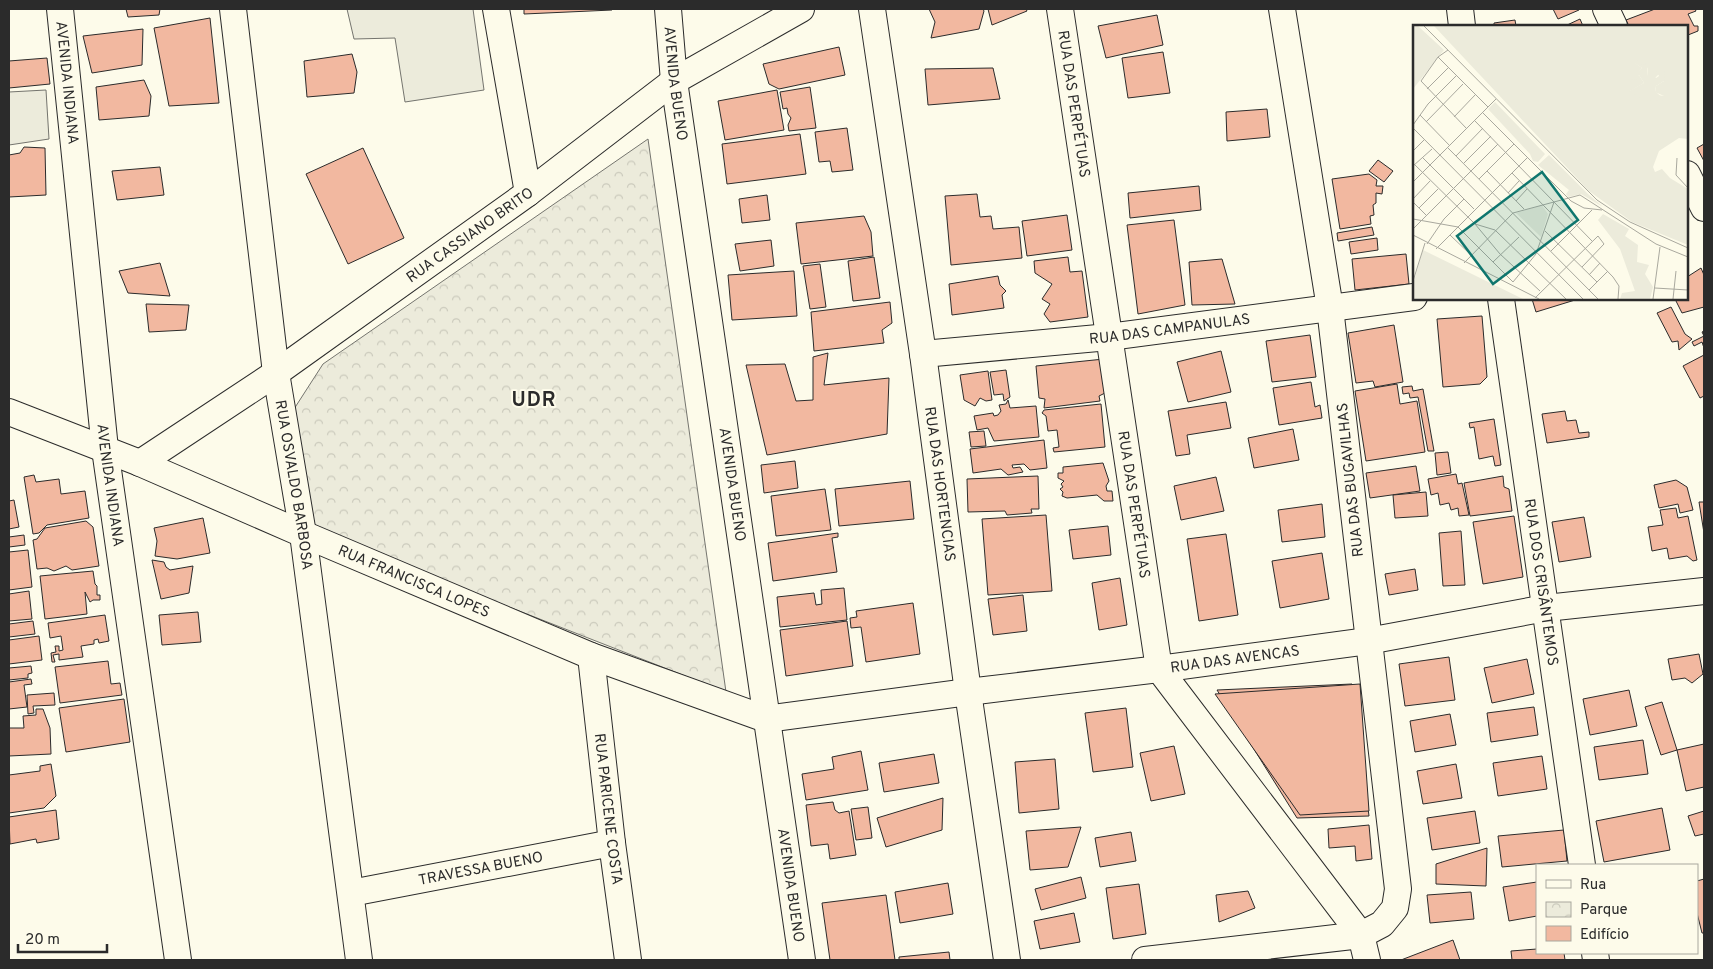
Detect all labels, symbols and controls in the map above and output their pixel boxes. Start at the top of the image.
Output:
street label: AVENIDA INDIANA [50,20,82,145]
inset map [1413,25,1688,300]
street label: AVENIDA BUENO [658,26,691,142]
street label: RUA DAS PERPÉTUAS [1052,29,1093,179]
street label: RUA CASSIANO BRITO [403,184,538,288]
street label: RUA DAS CAMPANULAS [1088,311,1252,350]
district label: UDR [511,388,557,414]
street label: RUA OSVALDO BARBOSA [270,399,316,572]
street label: RUA DAS BUGAVILHAS [1334,402,1369,558]
street label: RUA DAS HORTENCIAS [919,406,959,563]
street label: AVENIDA INDIANA [91,423,127,548]
street label: AVENIDA BUENO [714,426,749,543]
street label: RUA DAS PERPÉTUAS [1112,430,1153,580]
street label: RUA DOS CRISÂNTEMOS [1519,497,1561,667]
street label: RUA FRANCISCA LOPES [335,542,492,623]
street label: RUA DAS AVENCAS [1169,642,1301,678]
street label: RUA PARICENE COSTA [589,732,626,886]
street label: AVENIDA BUENO [772,827,807,944]
street label: TRAVESSA BUENO [417,848,545,891]
legend [1536,864,1698,954]
text: Rua [1580,876,1606,895]
text: Parque [1580,901,1628,920]
scale bar [18,922,106,954]
text: Edifício [1580,926,1629,945]
text: 20 m [25,931,60,950]

